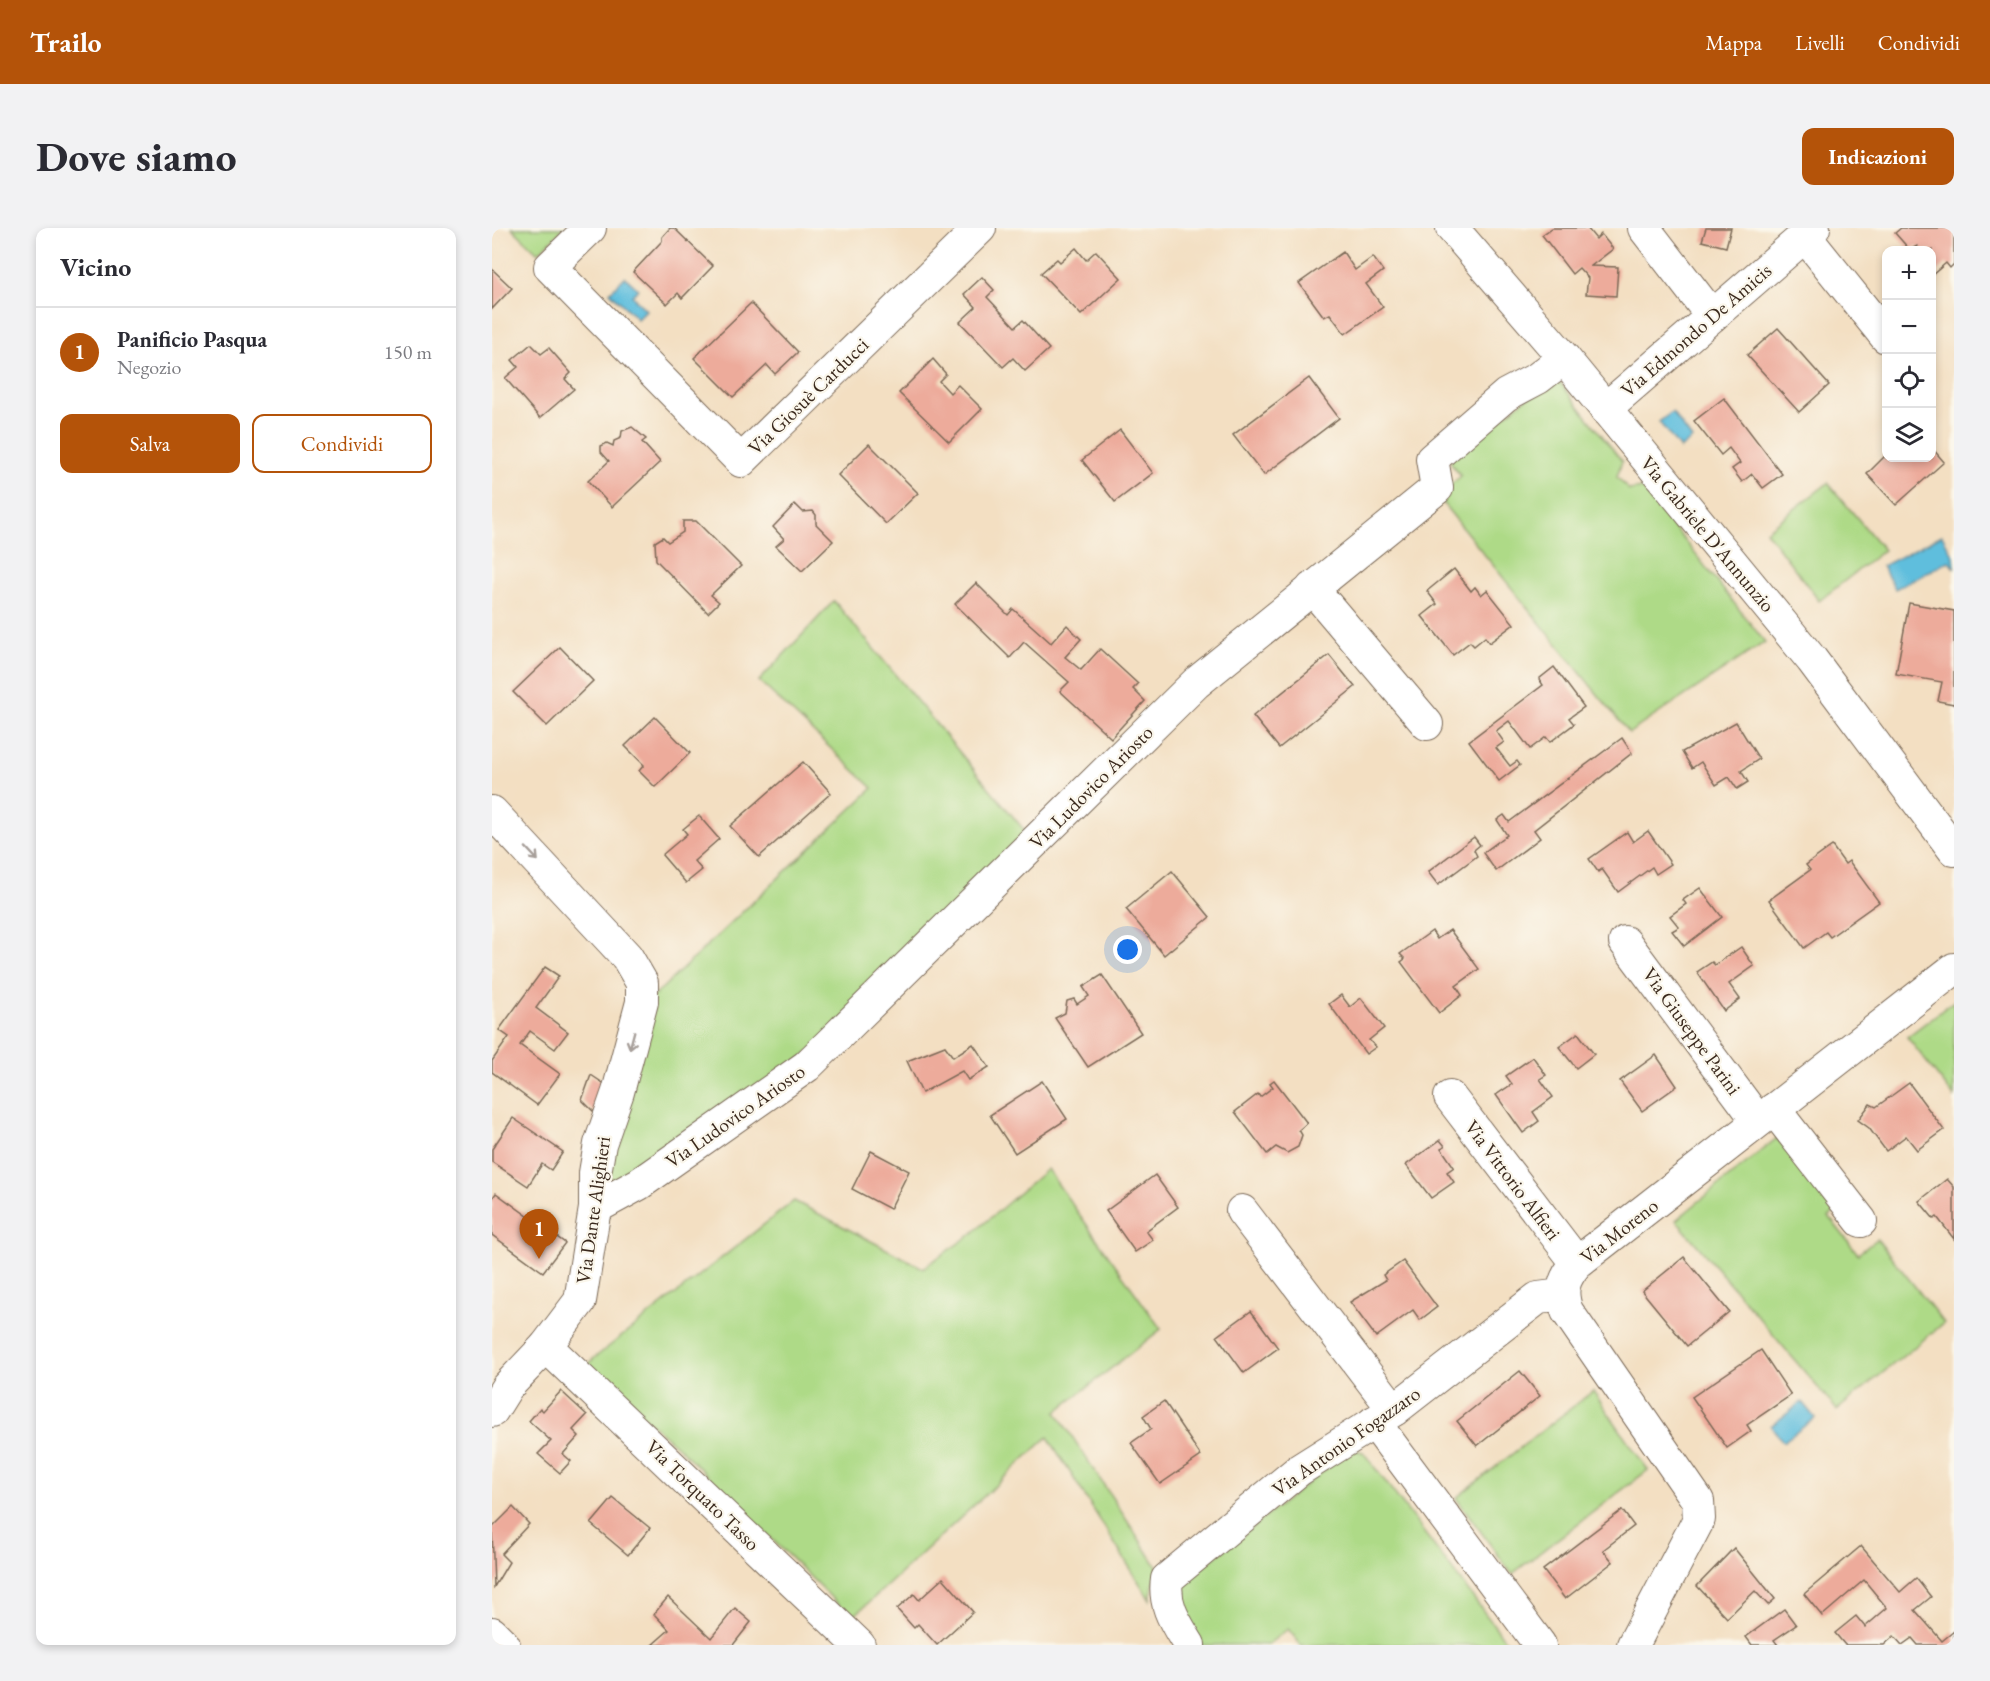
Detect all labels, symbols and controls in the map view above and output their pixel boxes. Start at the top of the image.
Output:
text: Trailo [30,24,102,60]
text: Mappa [1706,29,1762,56]
text: Livelli [1795,29,1845,56]
text: Condividi [1878,29,1960,56]
button: Indicazioni [1802,128,1954,185]
text: Dove siamo [36,129,237,184]
map controls [1882,246,1936,462]
button: + [1882,246,1936,300]
text: Vicino [60,250,131,284]
street label: Via Edmondo De Amicis [1615,257,1777,403]
button: − [1882,300,1936,354]
text: Panificio Pasqua [117,325,267,354]
street label: Via Giosuè Carducci [742,332,874,460]
text: 1 [74,339,85,365]
text: 150 m [384,339,432,365]
text: Negozio [117,354,181,380]
button: locate [1882,354,1936,408]
button: layers [1882,408,1936,462]
button: Salva [60,414,240,473]
button: Condividi [252,414,432,473]
street label: Via Gabriele D'Annunzio [1635,450,1781,618]
street label: Via Ludovico Ariosto [1023,719,1159,855]
one-way arrow [525,847,539,862]
your location [1113,935,1142,964]
street label: Via Giuseppe Parini [1637,962,1747,1100]
one-way arrow [626,1030,637,1049]
street label: Via Ludovico Ariosto [660,1058,810,1174]
street label: Via Vittorio Alfieri [1459,1115,1567,1245]
street label: Via Dante Alighieri [570,1135,616,1285]
street label: Via Moreno [1575,1192,1663,1270]
pin: 1 [520,1210,558,1259]
street label: Via Antonio Fogazzaro [1267,1380,1425,1502]
street label: Via Torquato Tasso [640,1434,766,1556]

